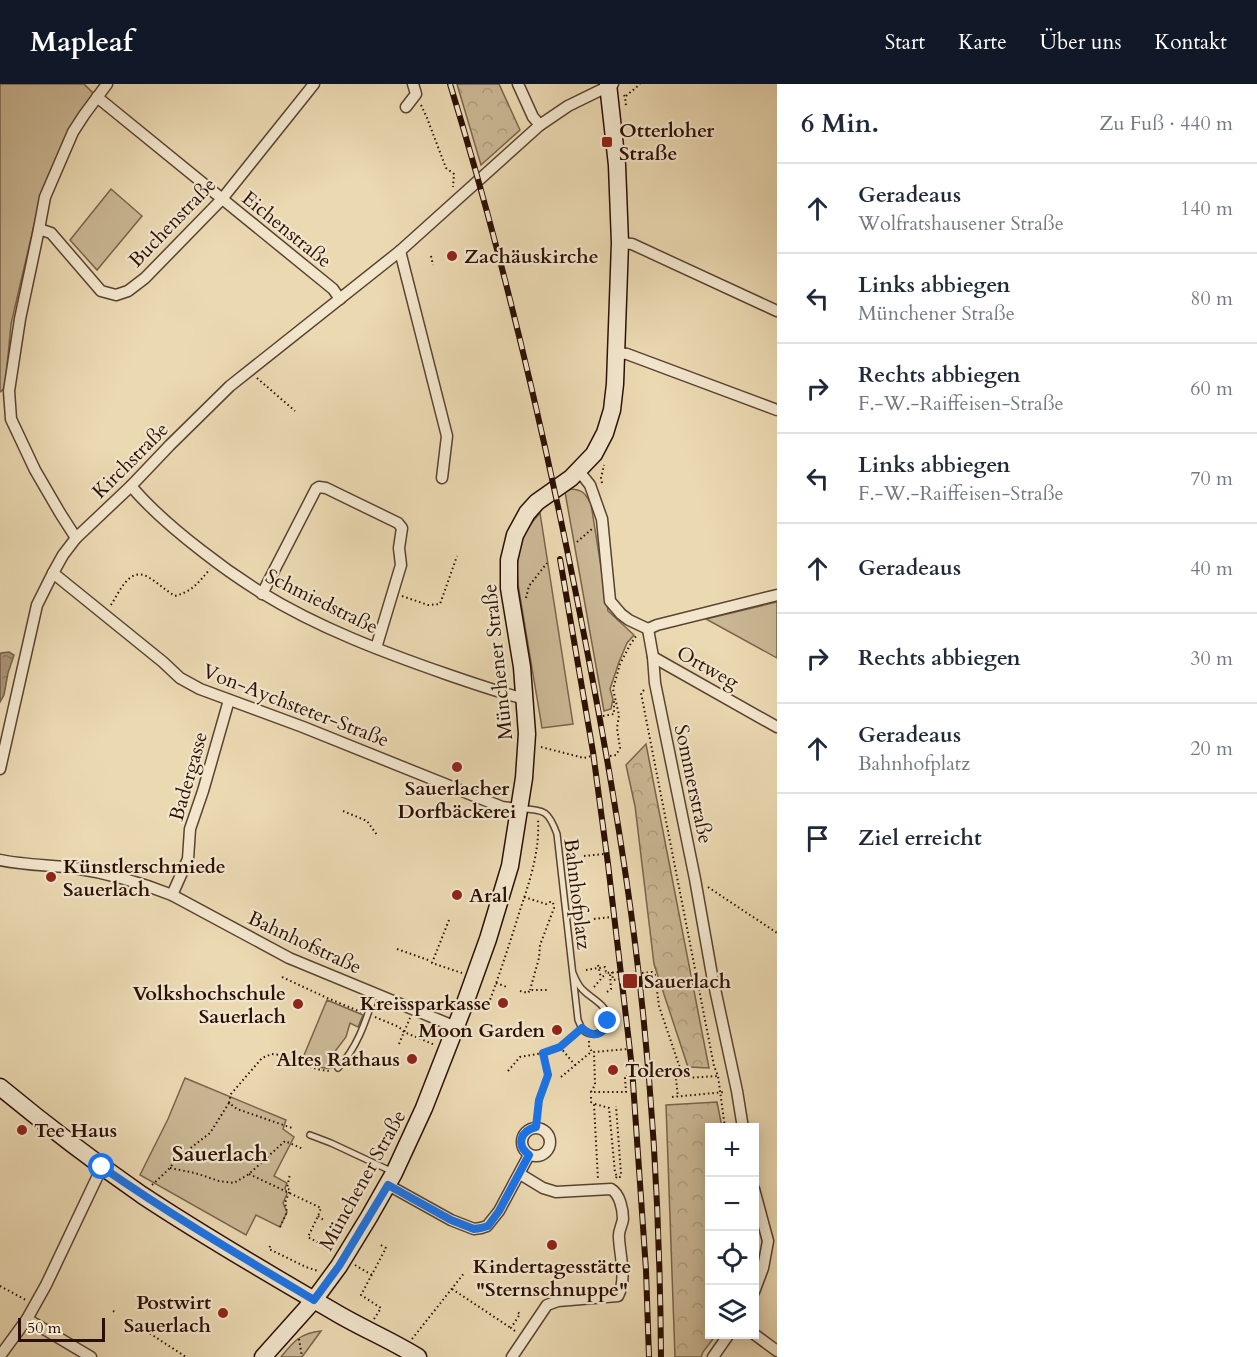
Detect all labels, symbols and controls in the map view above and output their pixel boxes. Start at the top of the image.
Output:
text: Mapleaf [30,23,133,61]
text: Start [885,28,925,57]
text: Karte [958,28,1007,57]
text: Über uns [1040,28,1122,57]
text: Kontakt [1155,28,1227,57]
text: 6 Min. [801,106,879,141]
text: Zu Fuß · 440 m [1099,110,1233,137]
place label: Otterloher Straße [619,117,715,167]
marker: Otterloher Straße [600,135,614,149]
street label: Buchenstraße [123,172,222,273]
text: Geradeaus [858,180,961,210]
street label: Eichenstraße [236,185,337,274]
icon: ahead [801,192,834,225]
text: 140 m [1180,195,1233,222]
text: Wolfratshausener Straße [858,210,1064,237]
place label: Zachäuskirche [464,243,599,270]
marker: Zachäuskirche [445,249,459,263]
text: Links abbiegen [858,270,1010,300]
icon: left [801,282,834,315]
text: 80 m [1190,285,1233,312]
text: Münchener Straße [858,300,1015,327]
text: Rechts abbiegen [858,360,1021,390]
icon: right [801,372,834,405]
text: 60 m [1190,375,1233,402]
text: F.-W.-Raiffeisen-Straße [858,390,1064,417]
street label: Kirchstraße [86,416,174,504]
text: Links abbiegen [858,450,1010,480]
icon: left [801,462,834,495]
text: 70 m [1190,465,1233,492]
text: F.-W.-Raiffeisen-Straße [858,480,1064,507]
icon: ahead [801,552,834,585]
text: Geradeaus [858,553,961,583]
text: 40 m [1190,555,1233,582]
street label: Schmiedstraße [261,563,383,640]
street label: Münchener Straße [476,583,519,741]
street label: Ortweg [672,639,744,696]
icon: right [801,642,834,675]
text: Rechts abbiegen [858,643,1021,673]
text: 30 m [1190,645,1233,672]
street label: Von-Aychsteter-Straße [199,657,393,753]
text: Geradeaus [858,720,961,750]
street label: Sommerstraße [668,722,719,846]
street label: Badergasse [163,728,214,824]
icon: ahead [801,732,834,765]
text: 20 m [1190,735,1233,762]
text: Bahnhofplatz [858,750,970,777]
marker: Sauerlacher Dorfbäckerei [450,760,464,774]
place label: Sauerlacher Dorfbäckerei [398,775,516,825]
icon: arrive [801,822,834,855]
text: Ziel erreicht [858,823,982,853]
street label: Bahnhofplatz [557,837,598,951]
place label: Künstlerschmiede Sauerlach [63,853,226,903]
marker: Künstlerschmiede Sauerlach [44,870,58,884]
place label: Aral [469,882,508,909]
marker: Aral [450,888,464,902]
street label: Bahnhofstraße [244,904,366,981]
place label: Sauerlach [644,968,732,995]
marker: Sauerlach [621,972,639,990]
place label: Volkshochschule Sauerlach [133,980,287,1030]
place label: Kreissparkasse [360,990,491,1017]
marker: Kreissparkasse [496,996,510,1010]
marker: Volkshochschule Sauerlach [291,997,305,1011]
route end [594,1007,620,1033]
place label: Moon Garden [418,1017,545,1044]
marker: Moon Garden [550,1023,564,1037]
place label: Altes Rathaus [276,1046,400,1073]
marker: Altes Rathaus [405,1052,419,1066]
place label: Toleros [625,1057,691,1084]
marker: Toleros [606,1063,620,1077]
street label: Münchener Straße [313,1105,412,1255]
place label: Tee Haus [34,1117,117,1144]
marker: Tee Haus [15,1123,29,1137]
map controls [705,1123,759,1339]
button: + [705,1123,759,1177]
district label: Sauerlach [172,1139,268,1169]
route start [88,1153,114,1179]
button: − [705,1177,759,1231]
button: locate [705,1231,759,1285]
marker: Kindertagesstätte "Sternschnuppe" [545,1238,559,1252]
place label: Kindertagesstätte "Sternschnuppe" [473,1253,631,1303]
button: layers [705,1285,759,1339]
place label: Postwirt Sauerlach [124,1289,212,1339]
marker: Postwirt Sauerlach [216,1306,230,1320]
scale bar [18,1315,105,1342]
text: 50 m [27,1317,61,1339]

